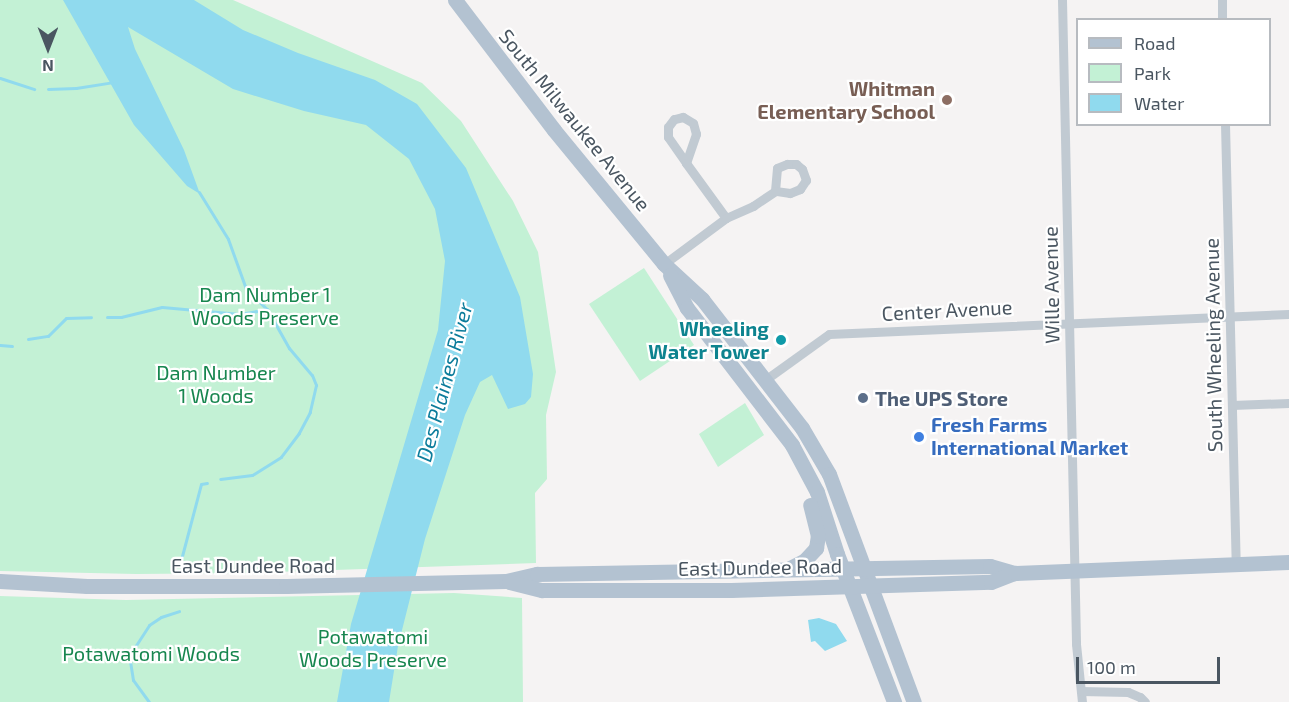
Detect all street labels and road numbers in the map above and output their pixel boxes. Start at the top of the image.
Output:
street label: South Milwaukee Avenue [494,24,656,216]
street label: Wille Avenue [1038,226,1064,344]
street label: South Wheeling Avenue [1199,237,1227,453]
street label: Center Avenue [881,295,1013,325]
street label: East Dundee Road [171,553,335,577]
street label: East Dundee Road [678,554,842,580]

